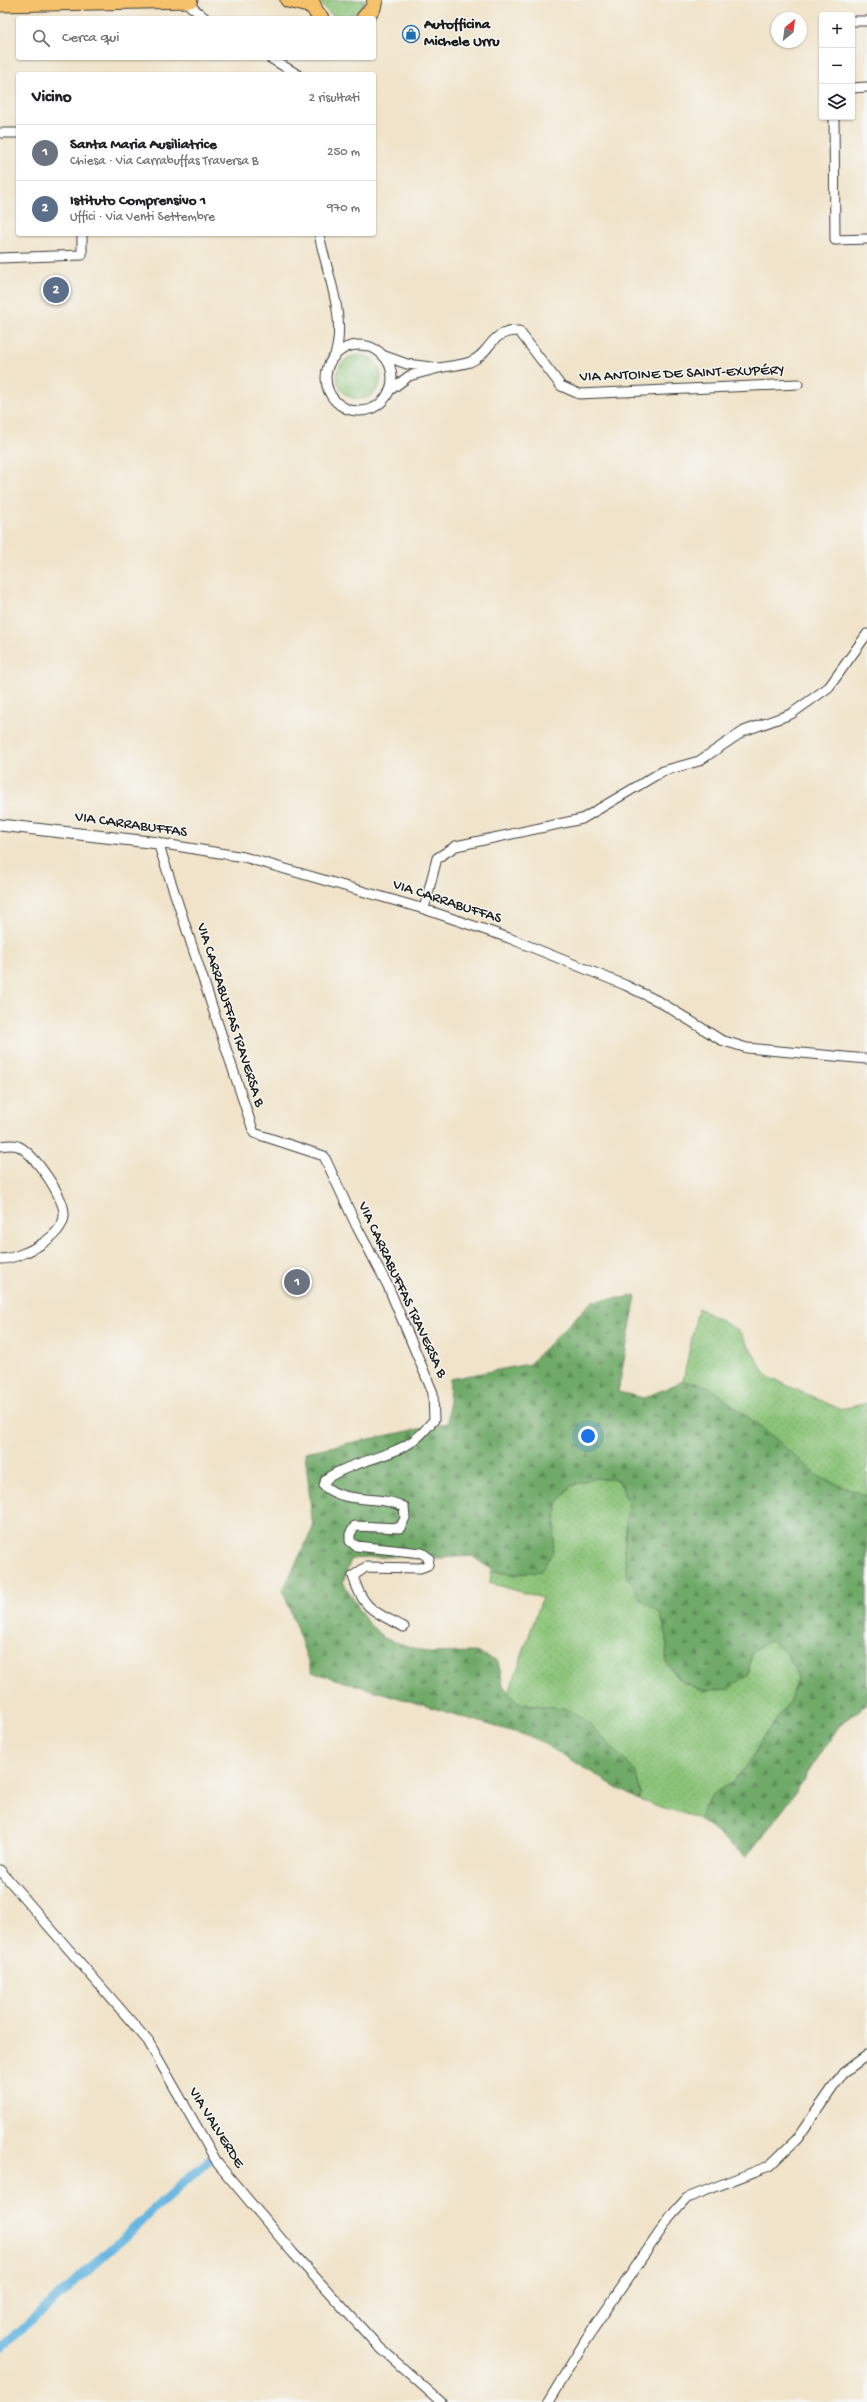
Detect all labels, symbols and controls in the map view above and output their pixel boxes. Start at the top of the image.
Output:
north arrow [771,12,807,48]
map controls [819,12,855,120]
button: + [819,12,855,48]
search box [16,16,376,60]
place label: Autofficina Michele Urru [423,16,500,51]
shop icon: Autofficina Michele Urru [401,24,421,44]
icon: search [30,27,52,49]
text: Cerca qui [62,29,119,47]
button: − [819,48,855,84]
button: layers [819,84,855,120]
text: Vicino [32,88,72,108]
text: 2 risultati [309,91,360,106]
text: Santa Maria Ausiliatrice [70,136,217,154]
text: 1 [42,145,48,160]
text: 250 m [327,145,360,160]
text: Chiesa · Via Carrabuffas Traversa B [70,154,258,169]
text: Istituto Comprensivo 1 [70,192,206,210]
text: 2 [42,201,48,216]
text: 970 m [327,201,360,216]
text: Uffici · Via Venti Settembre [70,210,215,225]
pin: 2 [43,275,69,305]
street label: VIA ANTOINE DE SAINT-EXUPÉRY [578,361,785,387]
street label: VIA CARRABUFFAS [73,808,188,842]
street label: VIA CARRABUFFAS [389,876,504,928]
street label: VIA CARRABUFFAS TRAVERSA B [191,920,268,1109]
street label: VIA CARRABUFFAS TRAVERSA B [353,1198,451,1381]
pin: 1 [284,1267,310,1297]
your location [578,1426,598,1446]
street label: VIA VALVERDE [184,2083,248,2172]

